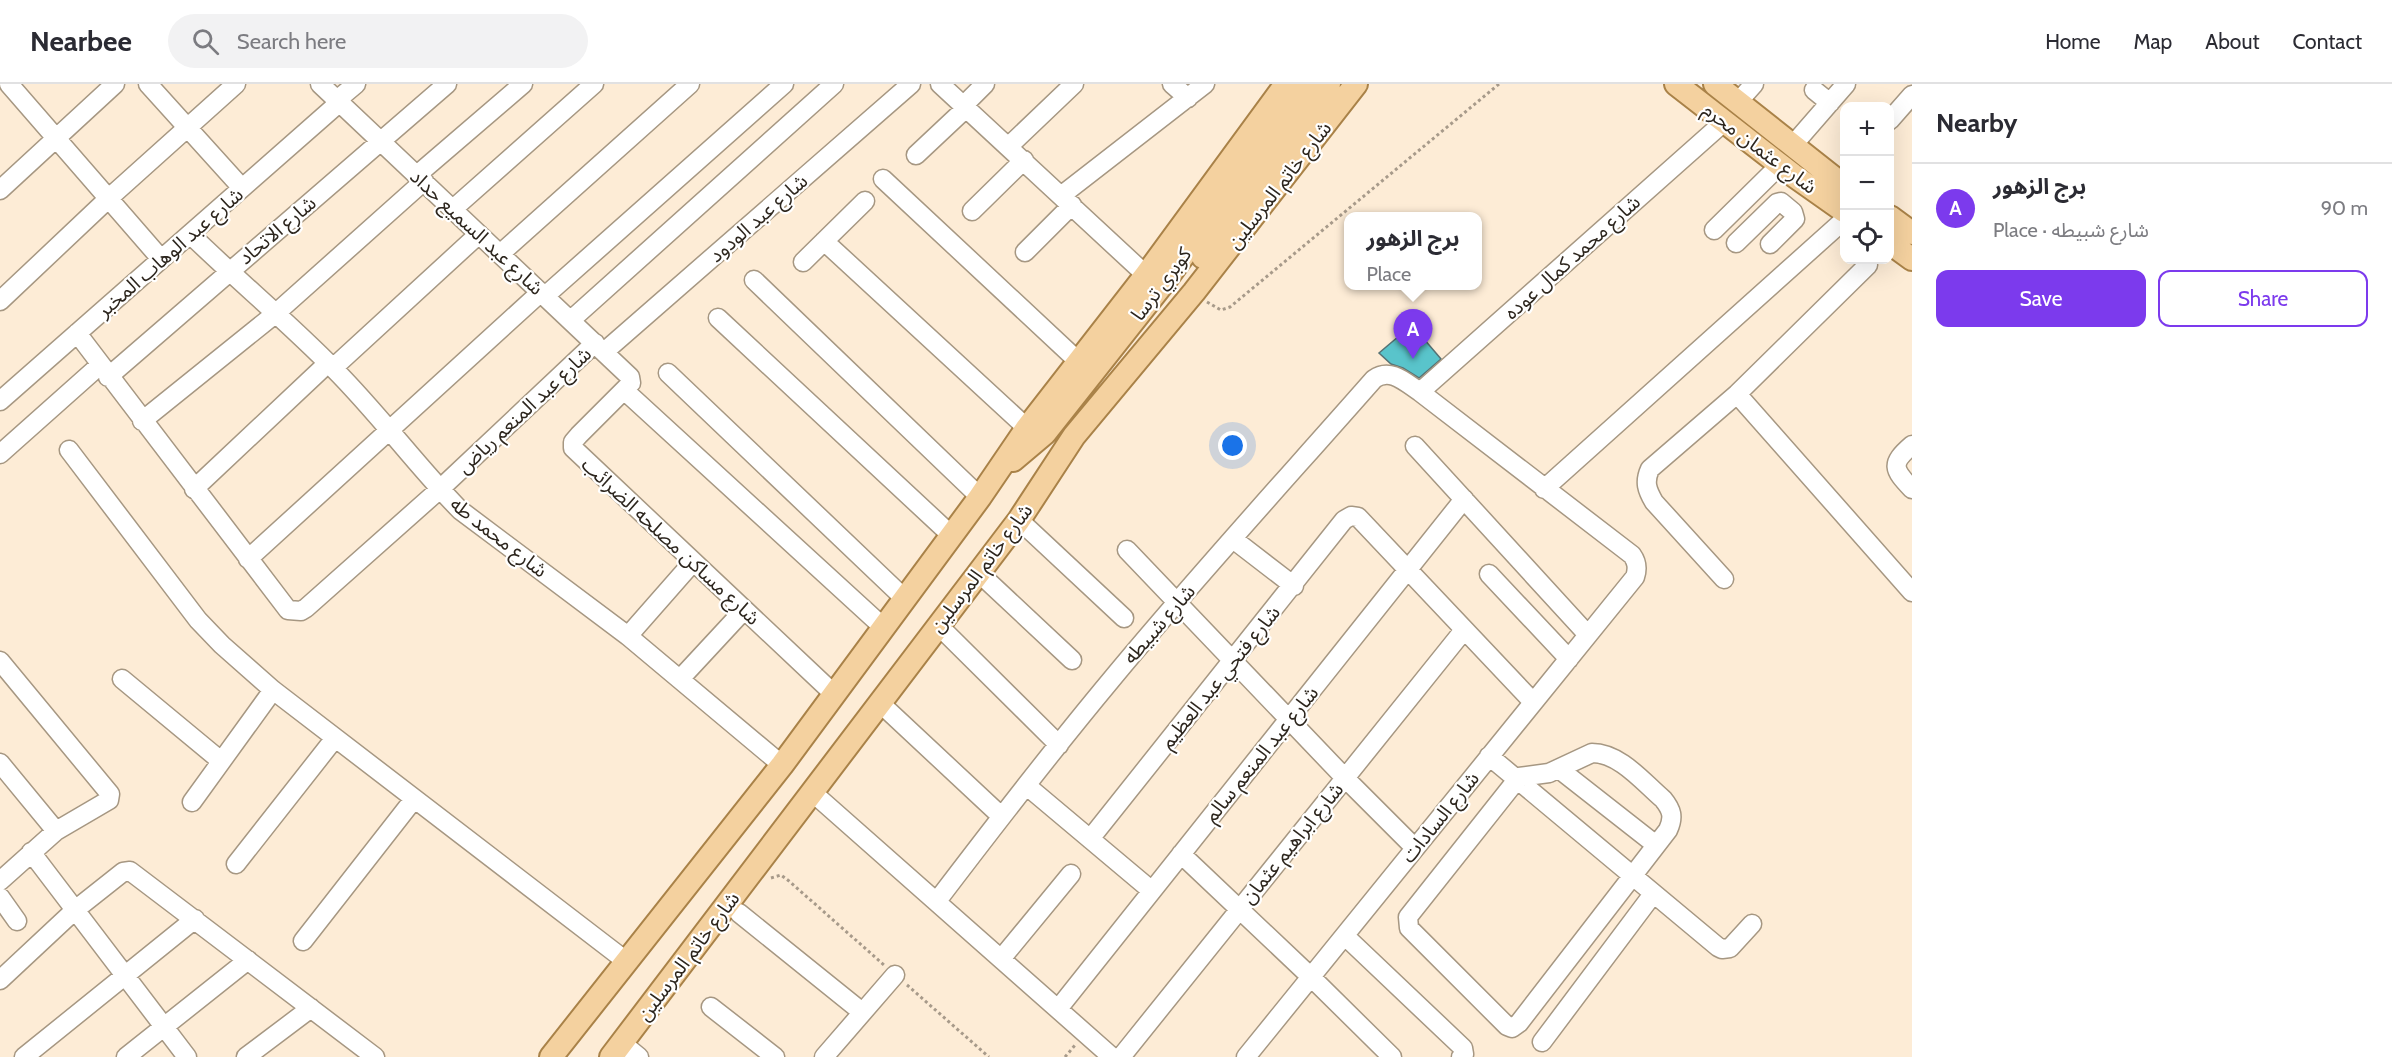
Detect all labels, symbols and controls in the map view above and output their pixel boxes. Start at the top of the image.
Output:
search box [168,14,588,68]
text: Nearbee [30,24,132,58]
icon: search [189,25,222,58]
text: Search here [237,28,346,55]
text: Home [2045,29,2101,54]
text: Map [2134,29,2172,54]
text: About [2205,29,2259,54]
text: Contact [2292,29,2362,54]
street label: شارع عثمان محرم [1696,97,1822,201]
map controls [1840,102,1894,264]
button: + [1840,102,1894,156]
text: Nearby [1936,107,2017,139]
street label: شارع خاتم المرسلين [1222,116,1339,255]
button: − [1840,156,1894,210]
street label: شارع عبد السميع حداد [403,164,549,302]
street label: شارع عبد الودود [704,169,814,270]
text: برج الزهور [1993,173,2086,200]
street label: شارع عبد الوهاب المخبر [91,182,250,325]
street label: شارع محمد كمال عوده [1499,190,1647,327]
street label: شارع الاتحاد [233,191,323,272]
text: A [1949,196,1962,220]
text: 90 m [2321,196,2368,220]
button: locate [1840,210,1894,264]
popup [1344,212,1482,290]
text: Place · شارع شبيطه [1993,218,2149,242]
text: برج الزهور [1366,225,1460,252]
street label: كوبري ترسا [1126,242,1200,328]
text: Place [1366,262,1411,286]
button: Save [1936,270,2146,327]
button: Share [2158,270,2368,327]
pin: A [1394,310,1432,359]
street label: شارع عبد المنعم رياض [452,342,598,481]
your location [1218,431,1247,460]
street label: شارع مساكن مصلحه الضرائب [575,452,765,632]
street label: شارع محمد طه [444,492,552,585]
street label: شارع خاتم المرسلين [925,499,1040,639]
street label: شارع شبيطه [1118,579,1202,671]
street label: شارع فتحي عبد العظيم [1155,601,1288,756]
street label: شارع عبد المنعم سالم [1199,681,1326,829]
street label: شارع السادات [1396,767,1486,869]
street label: شارع ابراهيم عثمان [1236,778,1351,910]
street label: شارع خاتم المرسلين [632,887,747,1027]

